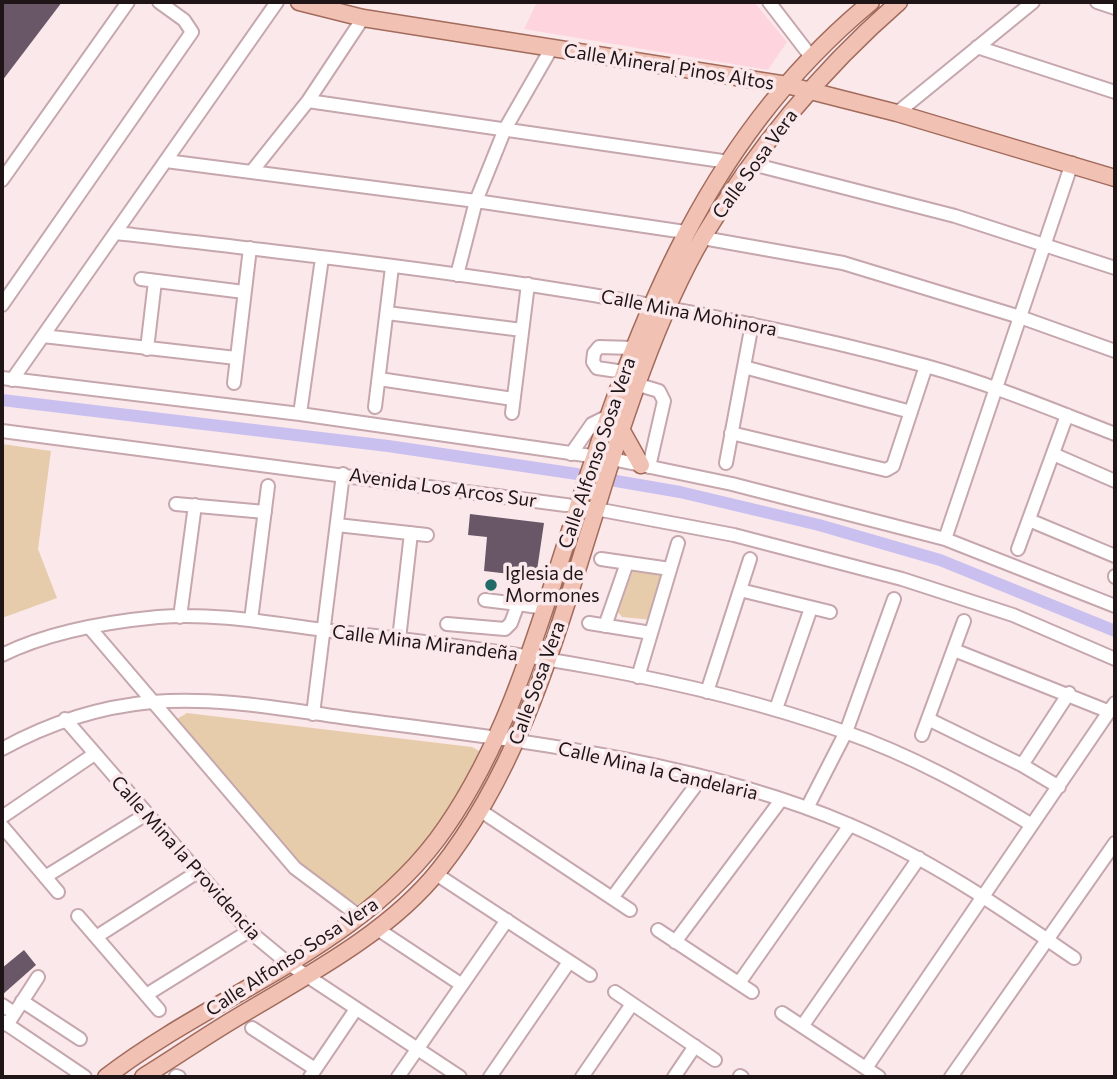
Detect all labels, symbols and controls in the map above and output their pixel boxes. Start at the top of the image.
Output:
street label: Calle Mineral Pinos Altos [562,39,776,95]
street label: Calle Sosa Vera [708,105,802,223]
street label: Calle Mina Mohinora [599,285,779,341]
street label: Calle Alfonso Sosa Vera [554,354,640,552]
street label: Avenida Los Arcos Sur [348,464,538,512]
place label: Iglesia de Mormones [505,563,600,607]
marker: Iglesia de Mormones [483,577,499,593]
street label: Calle Sosa Vera [504,618,570,748]
street label: Calle Mina Mirandeña [331,620,519,666]
street label: Calle Mina la Candelaria [556,737,760,805]
street label: Calle Mina la Providencia [106,771,266,945]
street label: Calle Alfonso Sosa Vera [202,893,382,1021]

